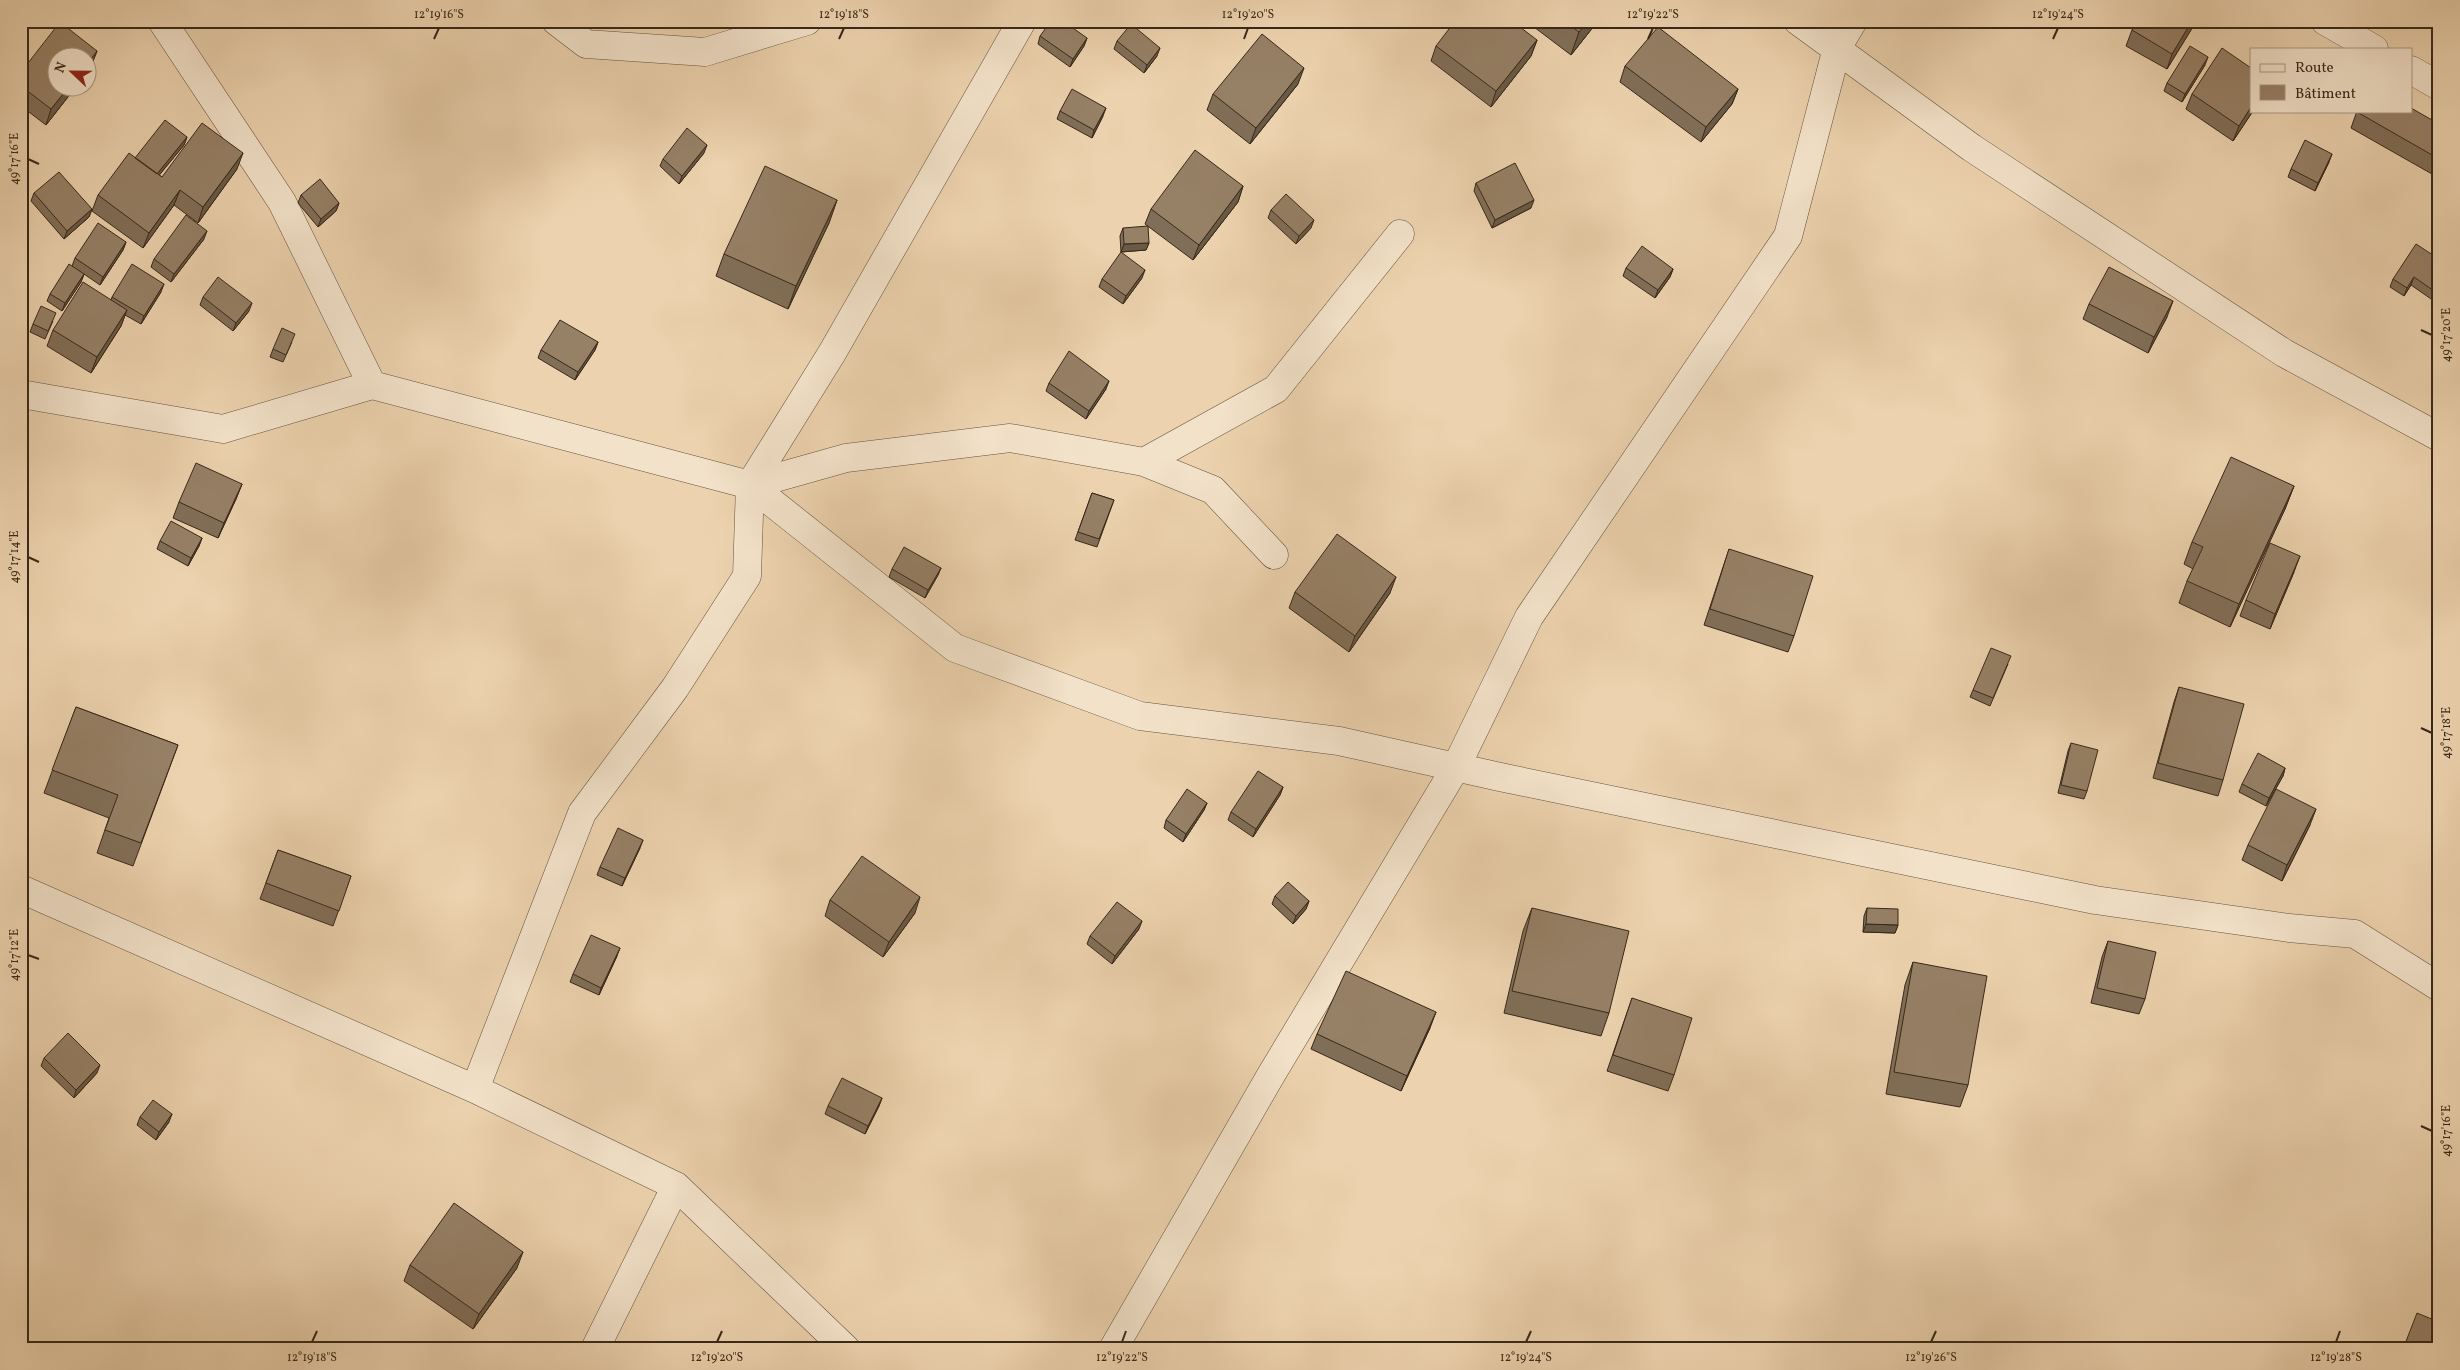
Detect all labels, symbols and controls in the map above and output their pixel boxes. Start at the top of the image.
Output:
text: 12°19'16"S [414,7,464,23]
text: 12°19'18"S [819,7,869,23]
text: 12°19'20"S [1222,7,1274,23]
text: 12°19'22"S [1627,7,1679,23]
text: 12°19'24"S [2032,7,2084,23]
north arrow [48,48,98,98]
legend [2250,48,2412,112]
text: Route [2295,58,2334,79]
text: N [51,59,72,76]
text: Bâtiment [2295,84,2356,105]
text: 49°17'16"E [7,133,23,185]
text: 49°17'20"E [2439,308,2455,362]
text: 49°17'14"E [7,531,23,583]
text: 49°17'18"E [2439,707,2455,759]
text: 49°17'12"E [7,929,23,981]
text: 49°17'16"E [2439,1105,2455,1157]
text: 12°19'18"S [287,1350,337,1366]
text: 12°19'20"S [691,1350,743,1366]
text: 12°19'22"S [1096,1350,1148,1366]
text: 12°19'24"S [1500,1350,1552,1366]
text: 12°19'26"S [1905,1350,1957,1366]
text: 12°19'28"S [2310,1350,2362,1366]

